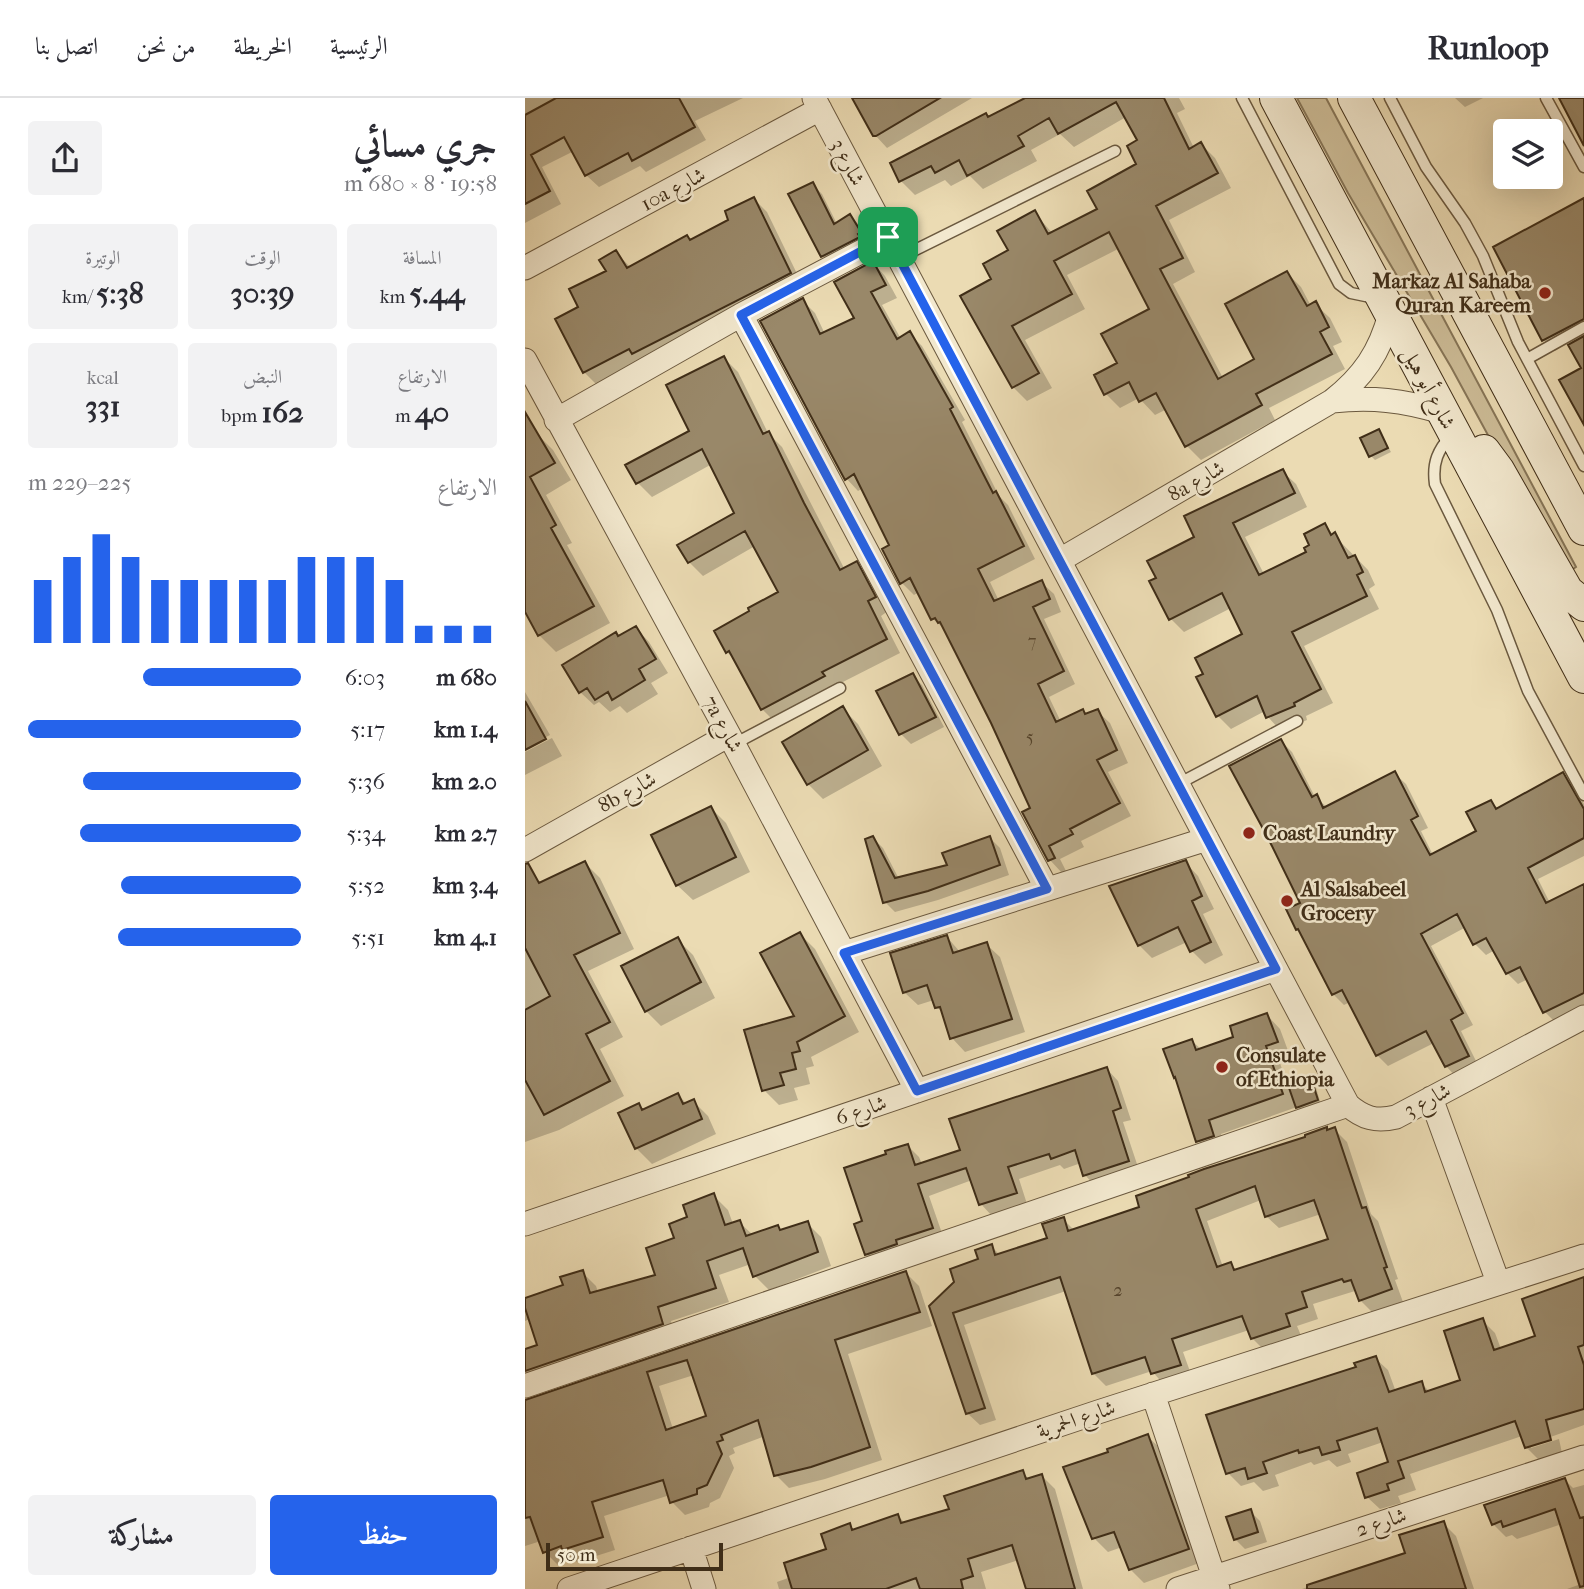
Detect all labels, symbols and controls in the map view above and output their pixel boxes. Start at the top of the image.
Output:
text: Runloop [1427,29,1549,68]
text: اتصل بنا [35,32,98,60]
text: من نحن [136,32,196,60]
text: الخريطة [234,32,292,60]
text: الرئيسية [330,32,388,60]
map controls [1493,119,1563,189]
button: layers [1493,119,1563,189]
button: share [28,121,102,195]
text: جري مسائي [353,121,497,166]
street label: شارع 3 [820,134,870,192]
street label: 10a شارع [637,162,712,221]
text: 19:58 · 8 × 680 m [344,170,497,197]
pin [858,207,918,267]
icon: arrive [869,218,907,256]
text: الوتيرة [85,247,120,269]
text: الوقت [244,247,281,269]
text: المسافة [403,247,442,269]
place label: Markaz Al Sahaba Quran Kareem [1371,269,1532,317]
text: 5:38 [96,276,144,311]
text: 30:39 [230,276,295,311]
text: 5.44 [409,276,465,311]
marker: Markaz Al Sahaba Quran Kareem [1537,285,1553,301]
text: /km [62,286,96,308]
text: km [380,286,409,308]
street label: شارع أبو هيل [1392,341,1463,436]
text: النبض [243,366,282,388]
text: الارتفاع [398,366,447,388]
text: kcal [87,367,119,389]
text: 331 [85,389,121,424]
text: 162 [261,395,304,430]
text: 40 [415,395,449,430]
text: bpm [221,405,261,427]
text: m [395,405,415,427]
street label: 8a شارع [1163,455,1232,512]
text: 225–229 m [28,469,131,496]
text: الارتفاع [437,474,497,501]
house number: 7 [1028,631,1037,652]
text: 6:03 [345,664,385,691]
text: 680 m [436,664,497,691]
street label: 7a شارع [693,692,748,759]
text: 5:17 [350,716,385,743]
text: 1.4 km [434,716,497,743]
house number: 5 [1026,727,1034,748]
street label: 8b شارع [594,766,663,823]
text: 5:36 [348,768,385,795]
text: 2.0 km [432,768,497,795]
text: 5:34 [346,820,385,847]
text: 2.7 km [435,820,497,847]
place label: Coast Laundry [1263,821,1397,845]
marker: Coast Laundry [1241,825,1257,841]
text: 5:52 [348,872,385,899]
text: 3.4 km [433,872,497,899]
place label: Al Salsabeel Grocery [1299,877,1406,925]
marker: Al Salsabeel Grocery [1279,893,1295,909]
text: 5:51 [351,924,385,951]
text: 4.1 km [434,924,497,951]
place label: Consulate of Ethiopia [1236,1043,1335,1091]
marker: Consulate of Ethiopia [1214,1059,1230,1075]
street label: شارع 3 [1399,1078,1457,1128]
street label: شارع 6 [832,1090,892,1136]
house number: 2 [1113,1280,1123,1301]
street label: شارع الحمرية [1034,1395,1120,1449]
button: مشاركة [28,1495,256,1575]
button: حفظ [270,1495,497,1575]
street label: شارع 2 [1353,1503,1411,1547]
scale bar [546,1540,723,1572]
text: 50 m [557,1544,596,1566]

